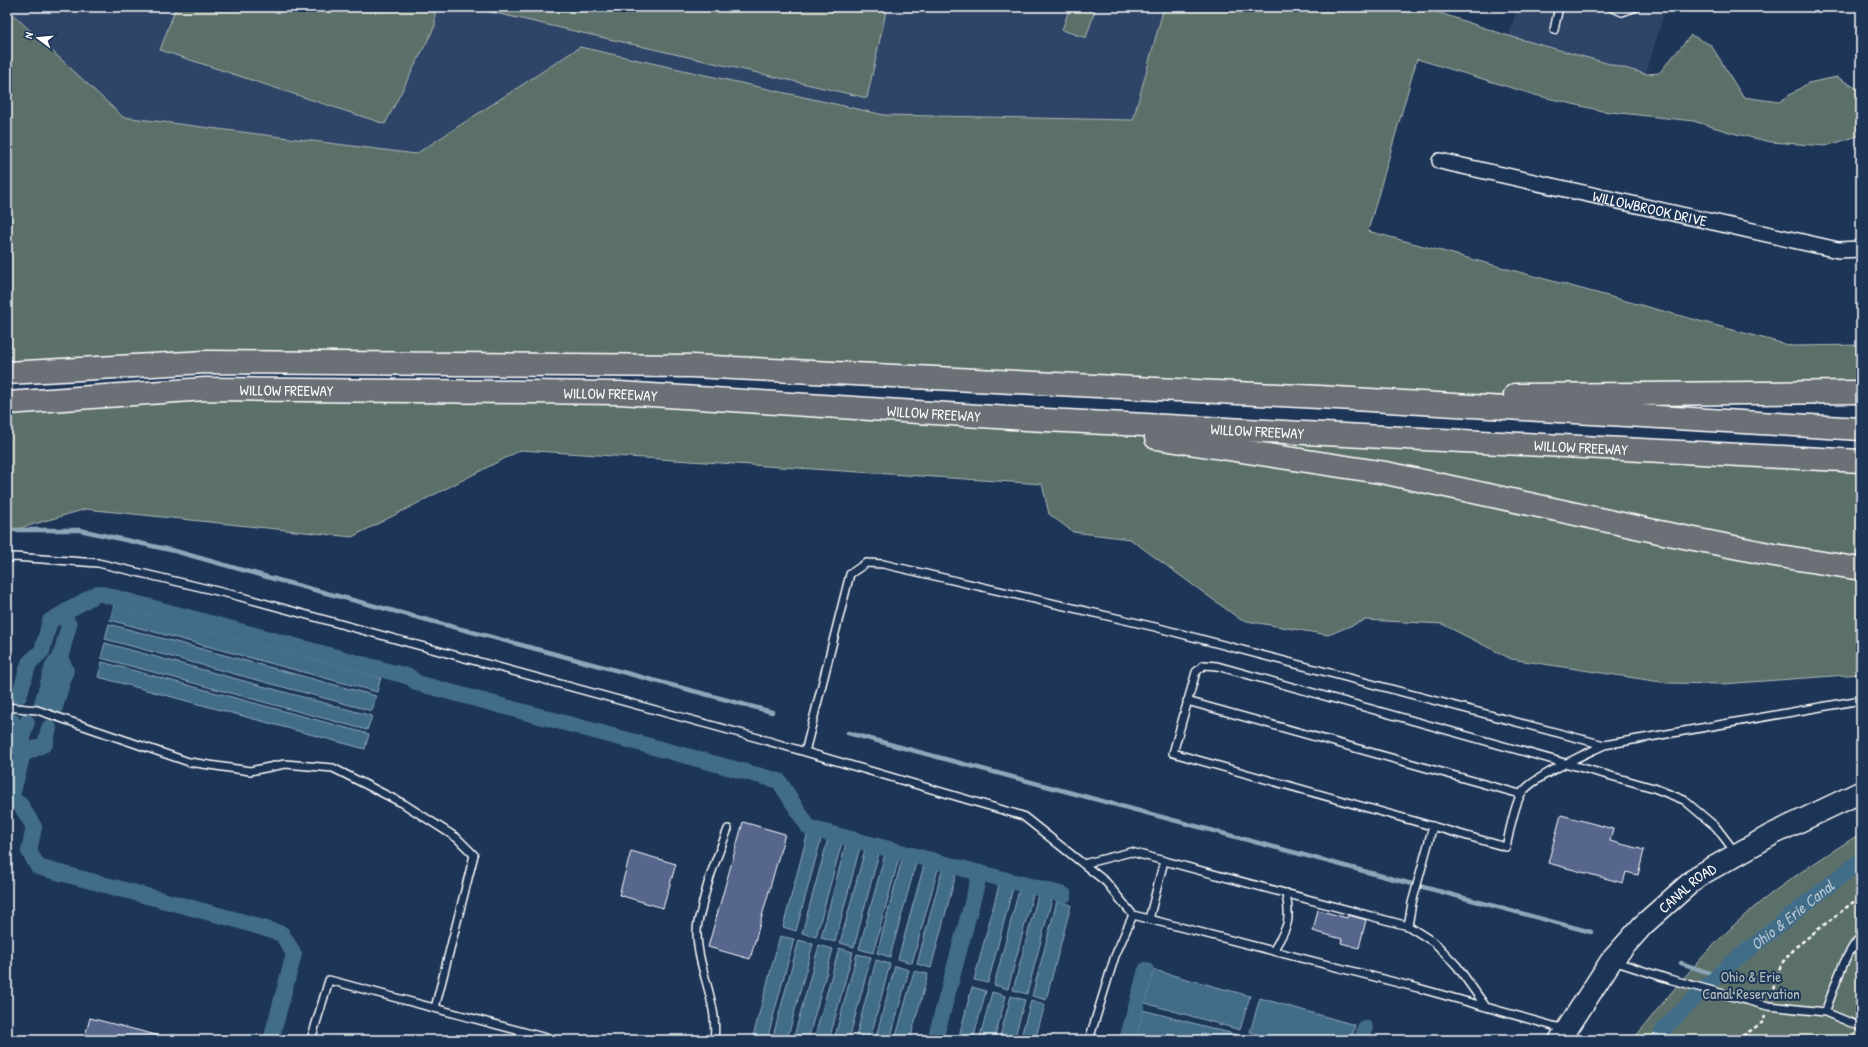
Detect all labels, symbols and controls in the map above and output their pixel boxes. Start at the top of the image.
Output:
north arrow [18,18,58,58]
text: N [21,30,36,40]
street label: WILLOWBROOK DRIVE [1591,185,1709,231]
street label: WILLOW FREEWAY [239,379,334,401]
street label: WILLOW FREEWAY [563,382,658,406]
street label: WILLOW FREEWAY [886,400,982,427]
street label: WILLOW FREEWAY [1210,418,1305,444]
street label: WILLOW FREEWAY [1534,434,1629,460]
street label: CANAL ROAD [1653,857,1720,918]
water label: Ohio & Erie Canal [1746,874,1839,955]
park label: Ohio & Erie Canal Reservation [1702,966,1800,1004]

